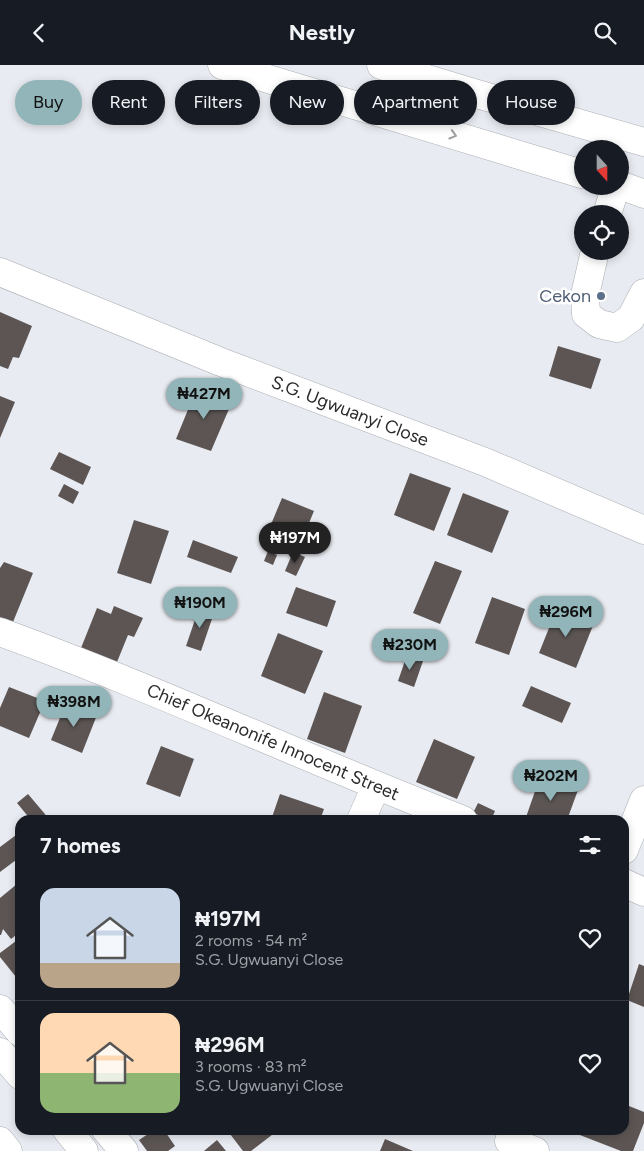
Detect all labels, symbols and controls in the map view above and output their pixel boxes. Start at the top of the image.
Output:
icon: back [25,19,53,47]
text: Nestly [289,19,355,46]
icon: search [591,19,619,47]
chip: Buy [15,80,82,125]
chip: Rent [92,80,165,125]
chip: Filters [175,80,260,125]
chip: New [270,80,344,125]
chip: Apartment [354,80,477,125]
chip: House [487,80,575,125]
one-way arrow [448,129,457,139]
north arrow [574,140,629,195]
map controls [574,140,629,260]
button: locate [574,205,629,260]
place label: Cekon [539,285,591,307]
marker: Cekon [595,290,607,302]
street label: S.G. Ugwuanyi Close [268,371,432,451]
pin: ₦427M [169,377,239,420]
text: ₦427M [177,384,231,403]
pin: ₦197M [260,521,330,564]
text: ₦197M [270,528,320,547]
pin: ₦190M [165,587,235,629]
text: ₦190M [174,593,226,612]
pin: ₦296M [531,595,601,638]
text: ₦296M [539,602,593,621]
pin: ₦230M [375,629,445,671]
text: ₦230M [383,635,437,654]
street label: Chief Okeanonife Innocent Street [144,679,403,805]
pin: ₦398M [39,685,109,728]
text: ₦398M [47,692,101,711]
pin: ₦202M [516,759,586,802]
text: ₦202M [524,766,578,785]
icon: filters [576,831,604,859]
text: 7 homes [40,833,121,858]
text: ₦197M [195,906,261,931]
icon: home [80,908,140,968]
icon: heart [576,924,604,952]
text: 2 rooms · 54 m² [195,931,307,950]
text: S.G. Ugwuanyi Close [195,950,343,969]
text: ₦296M [195,1032,265,1057]
icon: home [80,1033,140,1093]
icon: heart [576,1049,604,1077]
text: 3 rooms · 83 m² [195,1057,307,1076]
text: S.G. Ugwuanyi Close [195,1076,343,1095]

